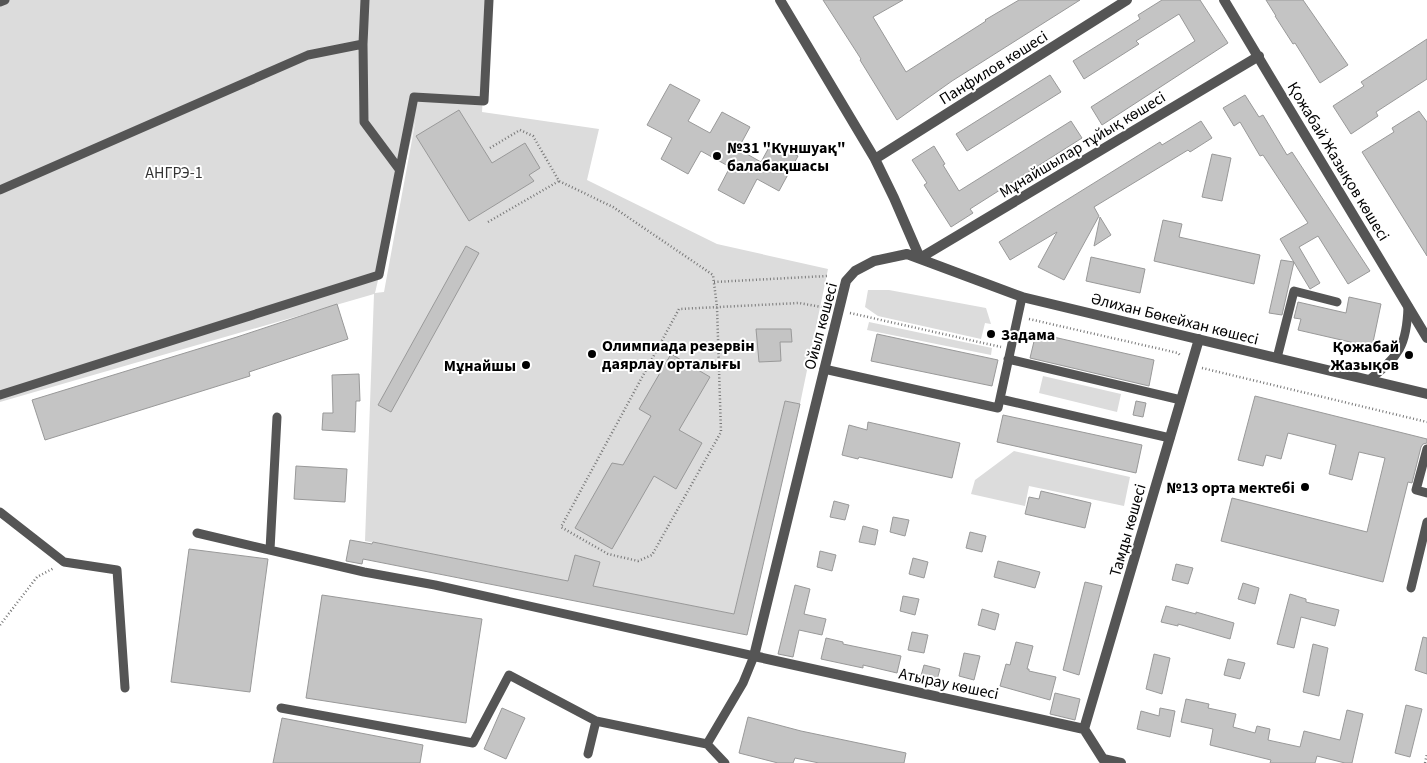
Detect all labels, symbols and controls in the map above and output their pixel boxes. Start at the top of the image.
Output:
street label: Панфилов көшесі [935,26,1052,110]
street label: Қожабай Жазықов көшесі [1282,78,1394,245]
street label: Мұнайшылар тұйық көшесі [995,86,1170,203]
place label: №31 "Күншуақ" балабақшасы [727,137,846,177]
marker: №31 "Күншуақ" балабақшасы [711,150,723,162]
park label: АНГРЭ-1 [145,162,203,184]
street label: Ойыл көшесі [799,280,843,372]
street label: Әлихан Бөкейхан көшесі [1088,287,1261,350]
place label: Задама [1001,324,1055,346]
marker: Задама [985,328,997,340]
place label: Олимпиада резервін даярлау орталығы [602,335,755,375]
place label: Қожабай Жазықов [1330,336,1399,376]
marker: Олимпиада резервін даярлау орталығы [586,348,598,360]
marker: Қожабай Жазықов [1403,349,1415,361]
place label: Мұнайшы [444,355,516,377]
marker: Мұнайшы [520,359,532,371]
place label: №13 орта мектебі [1166,477,1295,499]
street label: Тамды көшесі [1104,481,1152,579]
marker: №13 орта мектебі [1299,481,1311,493]
street label: Атырау көшесі [897,663,1001,705]

